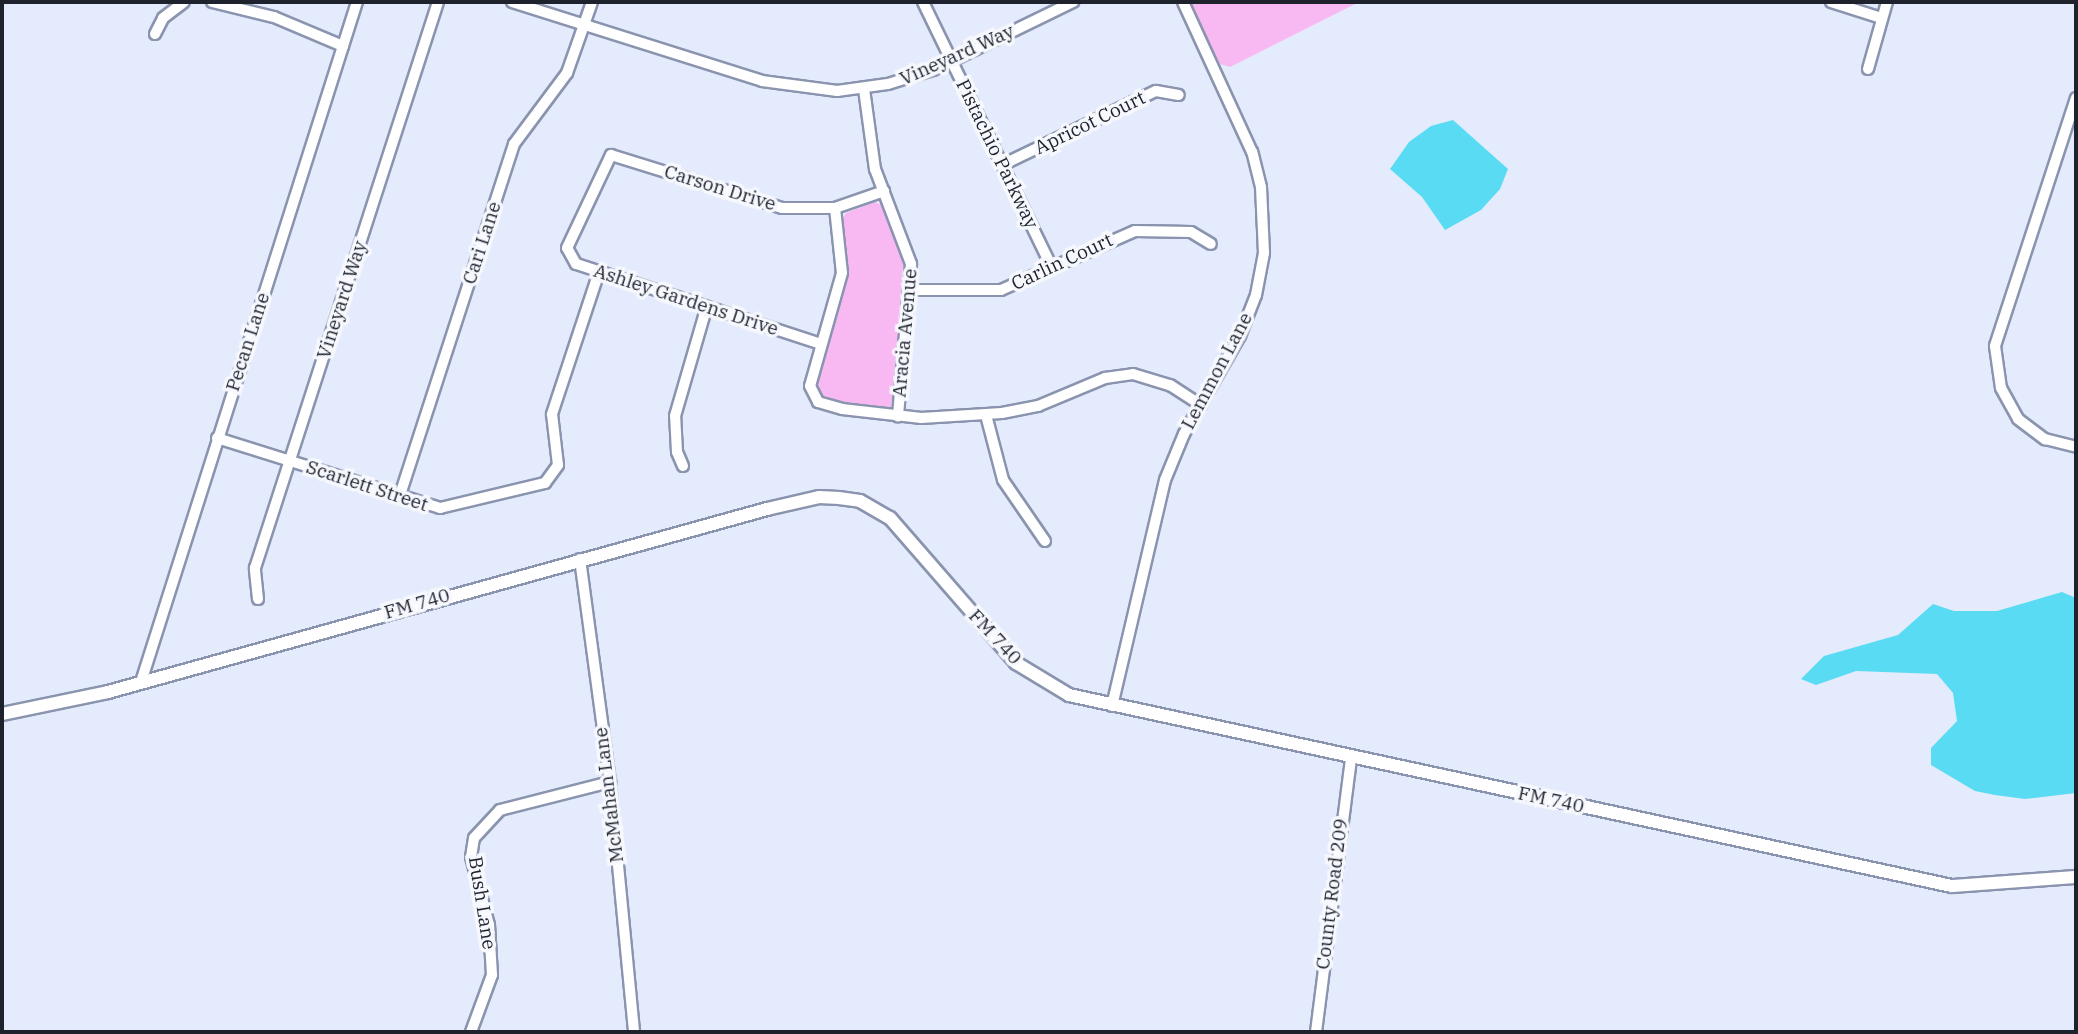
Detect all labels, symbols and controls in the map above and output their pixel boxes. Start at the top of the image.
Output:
street label: Vineyard Way [896,20,1018,90]
street label: Pistachio Parkway [951,76,1043,232]
street label: Apricot Court [1031,86,1149,160]
street label: Carson Drive [661,160,779,216]
street label: Cari Lane [458,199,506,287]
street label: Carlin Court [1008,229,1116,295]
street label: Vineyard Way [312,238,372,362]
street label: Ashley Gardens Drive [591,259,781,341]
street label: Aracia Avenue [888,268,922,398]
street label: Pecan Lane [221,290,275,394]
street label: Lemmon Lane [1177,309,1257,433]
street label: Scarlett Street [303,456,431,516]
street label: FM 740 [382,584,452,624]
street label: FM 740 [964,605,1026,669]
street label: McMahan Lane [589,726,629,864]
street label: FM 740 [1516,782,1586,818]
street label: County Road 209 [1311,817,1353,971]
street label: Bush Lane [463,855,501,951]

